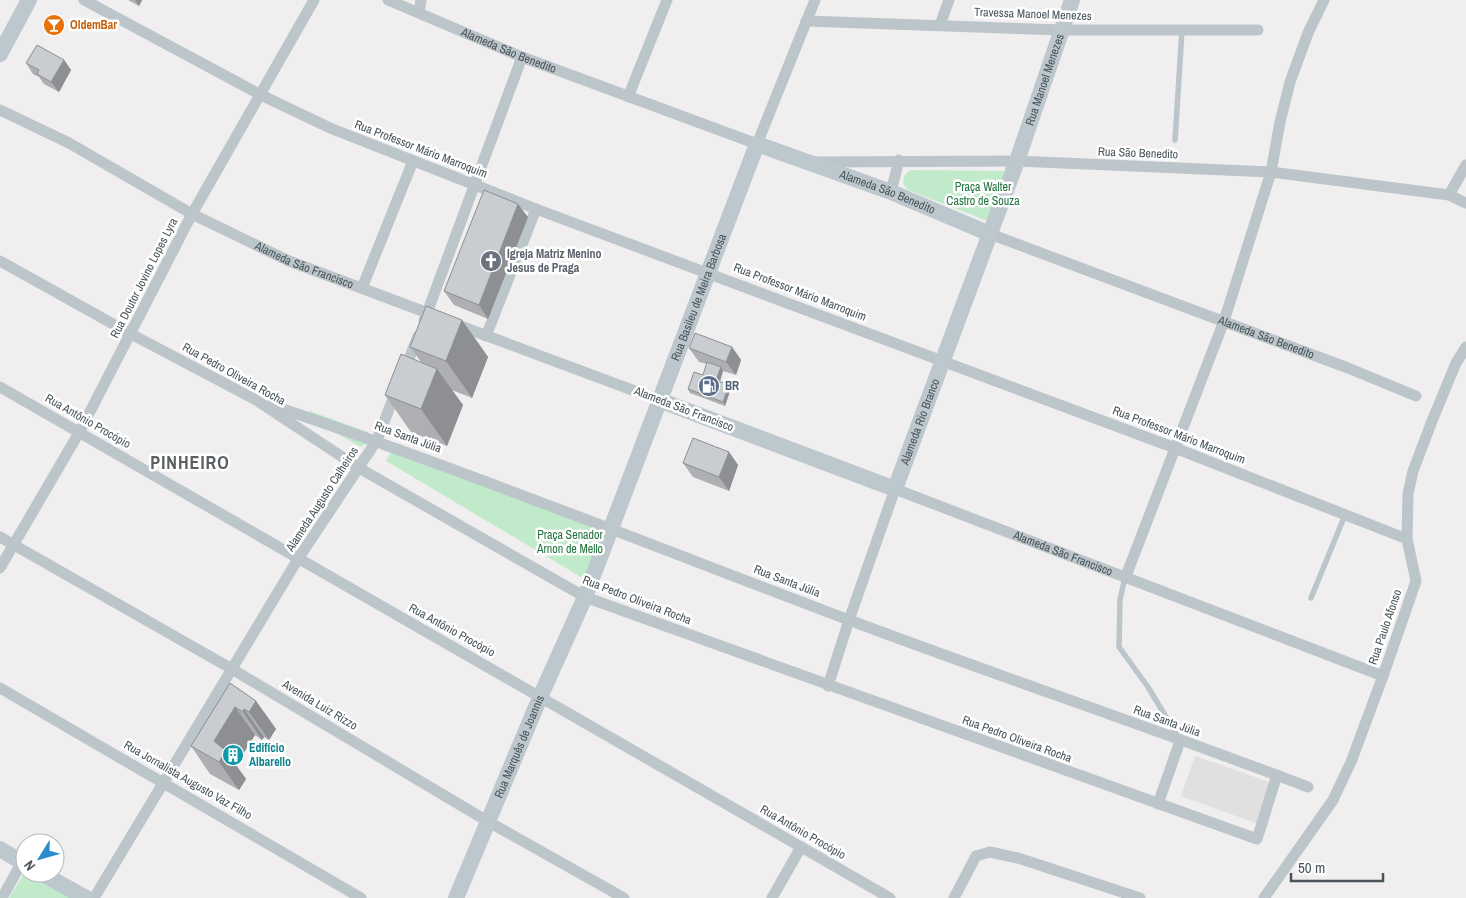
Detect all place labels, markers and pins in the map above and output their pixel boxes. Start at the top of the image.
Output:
bar icon: OldemBar [42,13,66,37]
place label: OldemBar [70,17,117,33]
place label: Igreja Matriz Menino Jesus de Praga [507,246,602,276]
church icon: Igreja Matriz Menino Jesus de Praga [479,249,503,273]
fuel station icon: BR [697,374,721,398]
place label: BR [725,378,739,394]
place label: Edifício Albarello [249,740,291,770]
building icon: Edifício Albarello [221,743,245,767]

